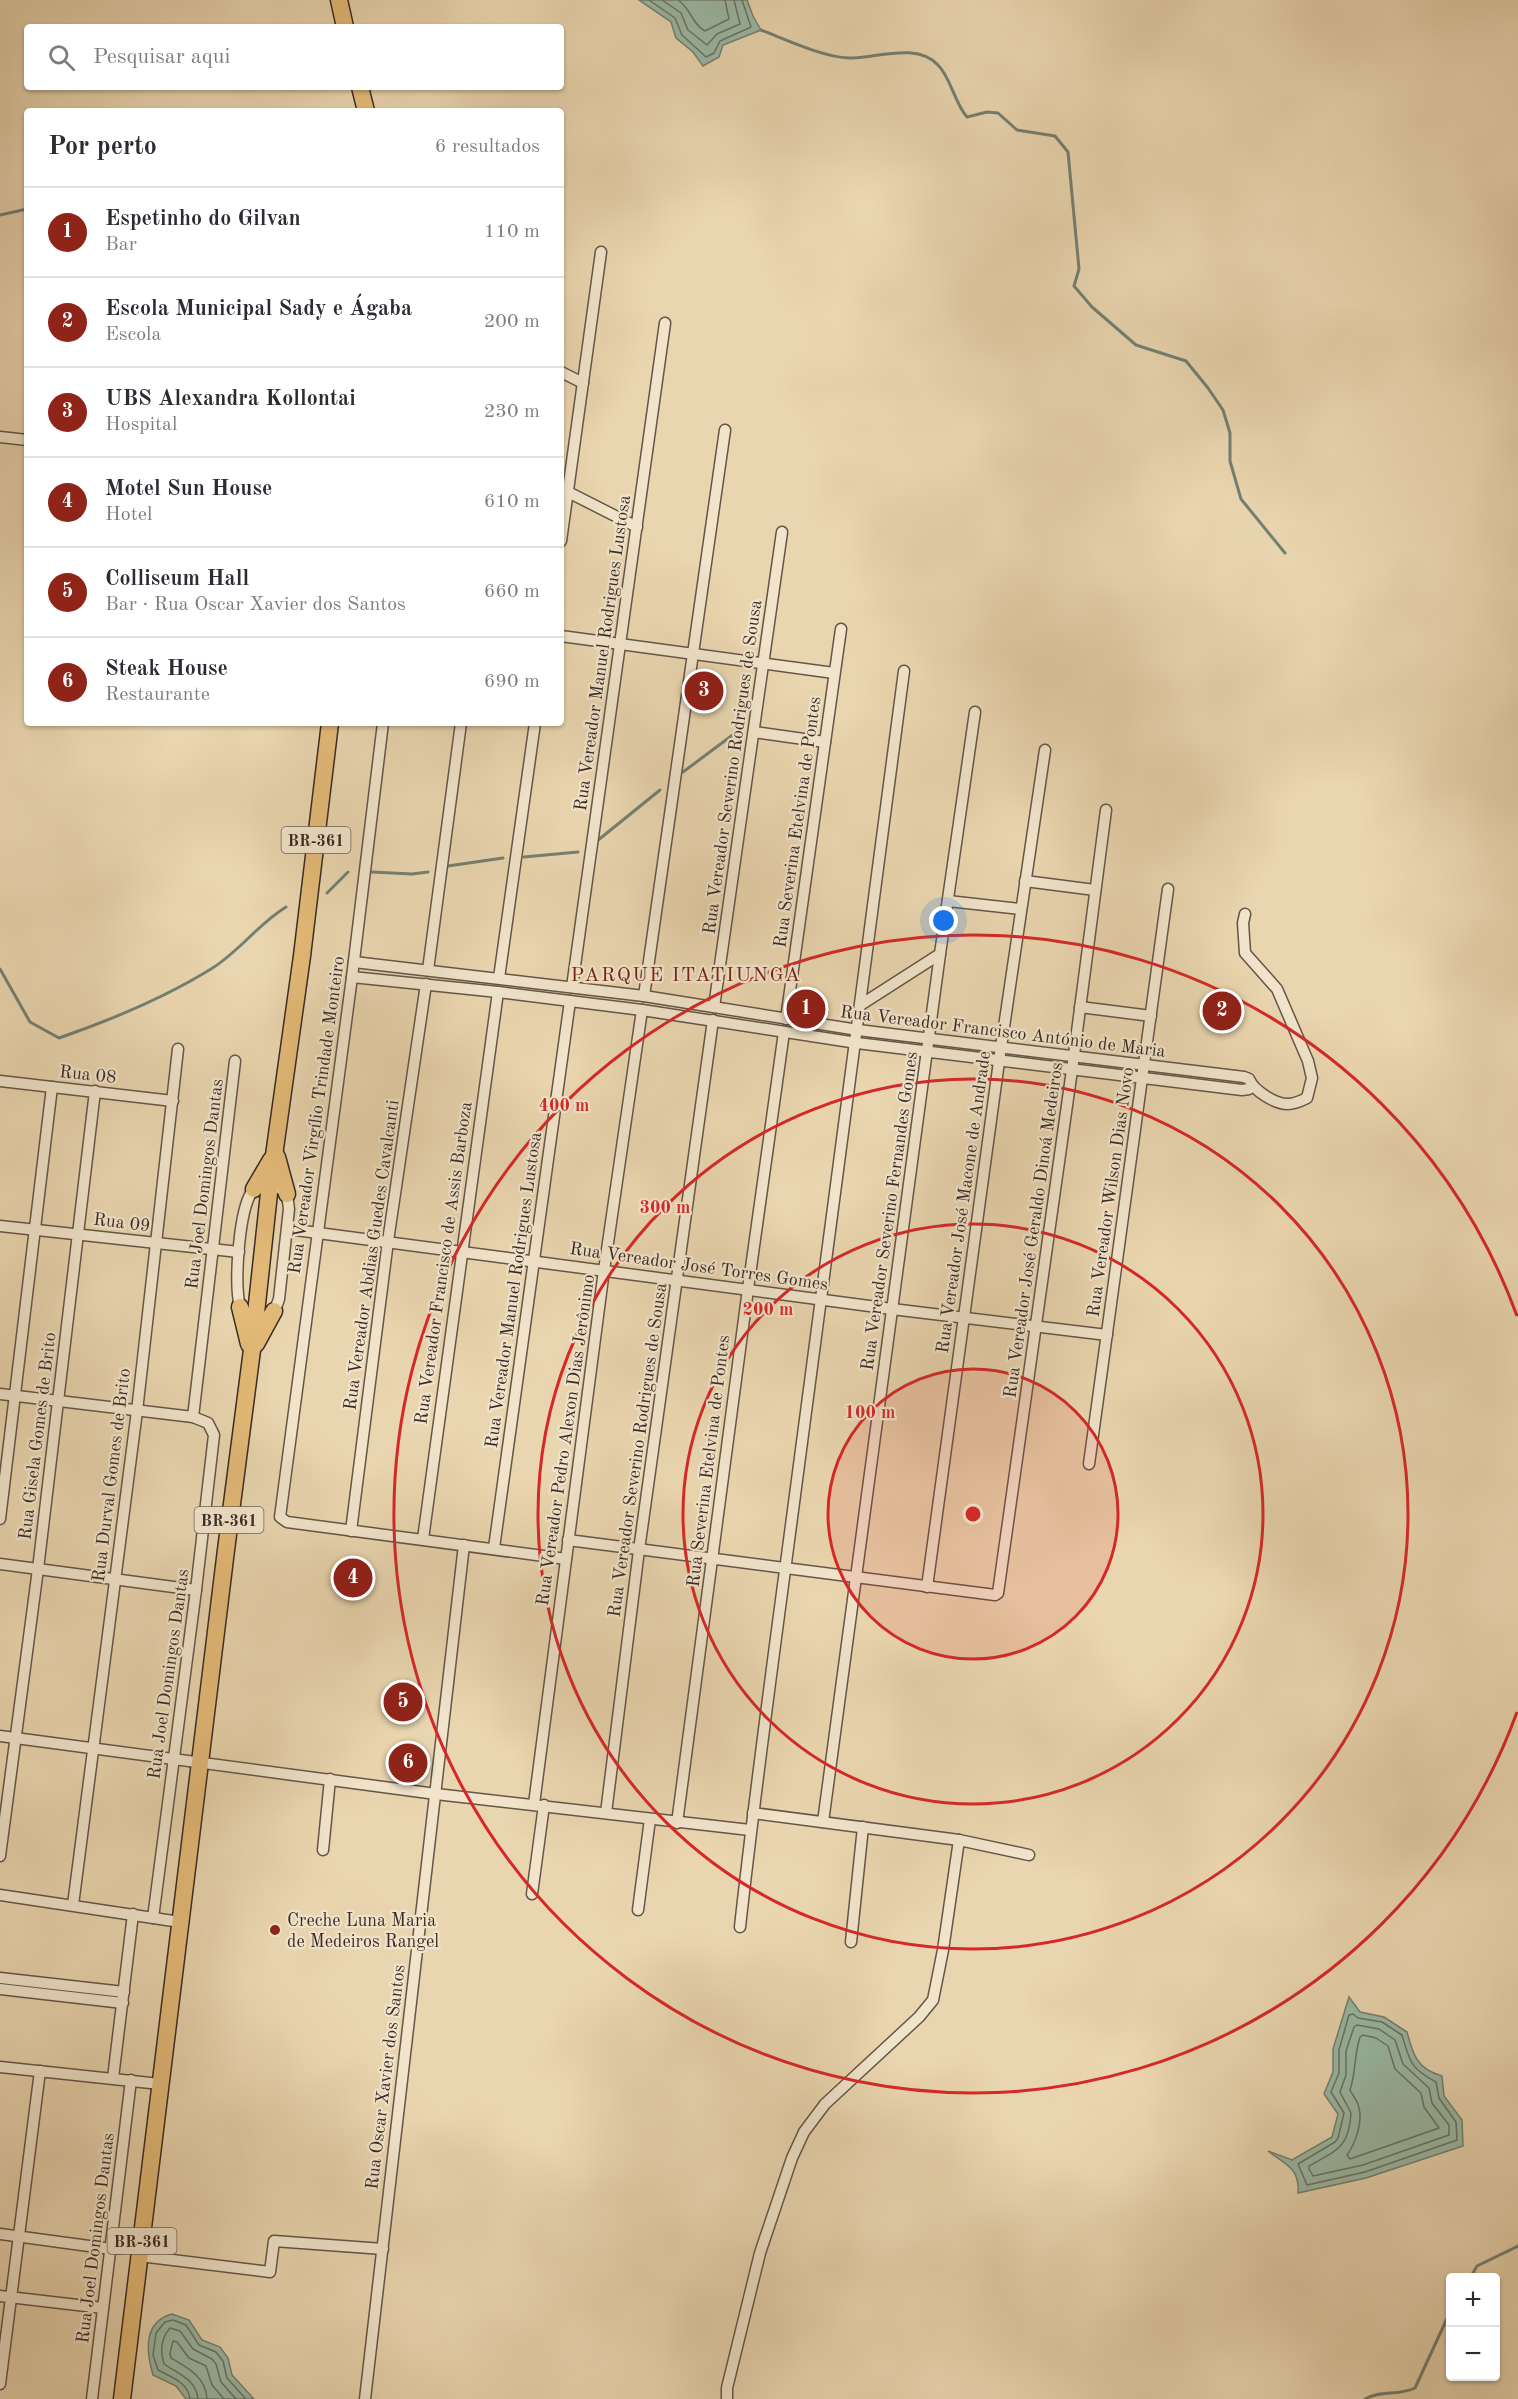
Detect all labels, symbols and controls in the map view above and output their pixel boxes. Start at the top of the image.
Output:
search box [24,24,564,90]
icon: search [45,41,78,74]
text: Pesquisar aqui [93,46,230,68]
text: Por perto [48,134,157,160]
text: 6 resultados [435,137,540,157]
text: Espetinho do Gilvan [105,208,301,230]
text: 1 [62,222,73,242]
text: 110 m [484,222,540,242]
text: Bar [105,235,137,255]
text: Escola Municipal Sady e Ágaba [105,298,412,320]
text: 2 [62,312,73,332]
text: 200 m [484,312,540,332]
text: Escola [105,325,161,345]
text: UBS Alexandra Kollontai [105,388,356,410]
text: 3 [62,402,73,422]
text: 230 m [484,402,540,422]
text: Hospital [105,415,177,435]
text: Motel Sun House [105,478,272,500]
text: 4 [62,492,73,512]
text: 610 m [484,492,540,512]
street label: Rua Vereador Manuel Rodrigues Lustosa [572,494,634,812]
text: Hotel [105,505,152,525]
text: Colliseum Hall [105,568,249,590]
text: 5 [62,582,73,602]
text: 660 m [484,582,540,602]
text: Bar · Rua Oscar Xavier dos Santos [105,595,406,615]
street label: Rua Vereador Severino Rodrigues de Sousa [701,599,765,936]
text: Steak House [105,658,228,680]
pin: 3 [684,668,724,714]
text: 6 [62,672,73,692]
text: 690 m [484,672,540,692]
text: Restaurante [105,685,210,705]
street label: Rua Severina Etelvina de Pontes [771,695,825,949]
road number: BR-361 [282,827,350,853]
your location [929,906,958,935]
street label: Rua Vereador Virgílio Trindade Monteiro [286,955,348,1275]
district label: PARQUE ITATIUNGA [570,966,802,986]
pin: 1 [786,986,826,1032]
pin: 2 [1202,988,1242,1034]
street label: Rua Vereador Francisco António de Maria [839,1003,1167,1061]
street label: Rua Vereador Severino Fernandes Gomes [859,1050,921,1372]
street label: Rua Vereador José Macone de Andrade [934,1050,994,1355]
street label: Rua Vereador José Geraldo Dinoá Medeiros [1001,1061,1067,1399]
street label: Rua 08 [58,1063,117,1087]
street label: Rua Vereador Wilson Dias Novo [1085,1066,1137,1318]
street label: Rua Joel Domingos Dantas [183,1078,227,1291]
text: 400 m [539,1097,589,1115]
street label: Rua Vereador Abdias Guedes Cavalcanti [341,1099,403,1411]
street label: Rua Vereador Francisco de Assis Barboza [412,1100,476,1426]
street label: Rua Vereador Manuel Rodrigues Lustosa [483,1131,545,1449]
text: 300 m [640,1199,690,1217]
street label: Rua 09 [92,1211,151,1235]
street label: Rua Vereador José Torres Gomes [569,1240,829,1294]
street label: Rua Vereador Pedro Alexon Dias Jerônimo [534,1273,598,1607]
street label: Rua Vereador Severino Rodrigues de Sousa [606,1282,670,1619]
text: 200 m [743,1301,793,1319]
street label: Rua Gisela Gomes de Brito [16,1331,60,1541]
street label: Rua Severina Etelvina de Pontes [685,1334,733,1588]
street label: Rua Durval Gomes de Brito [90,1367,134,1583]
text: 100 m [845,1404,895,1422]
centre of rings [963,1504,983,1524]
road number: BR-361 [194,1507,264,1533]
pin: 4 [334,1556,372,1600]
street label: Rua Joel Domingos Dantas [145,1568,193,1780]
pin: 5 [384,1680,422,1724]
pin: 6 [388,1740,428,1786]
place label: Creche Luna Maria de Medeiros Rangel [287,1912,439,1951]
marker: Creche Luna Maria de Medeiros Rangel [268,1923,282,1937]
street label: Rua Oscar Xavier dos Santos [363,1963,409,2191]
street label: Rua Joel Domingos Dantas [74,2132,118,2345]
road number: BR-361 [108,2228,176,2254]
map controls [1446,2273,1500,2381]
button: + [1446,2273,1500,2327]
button: − [1446,2327,1500,2381]

